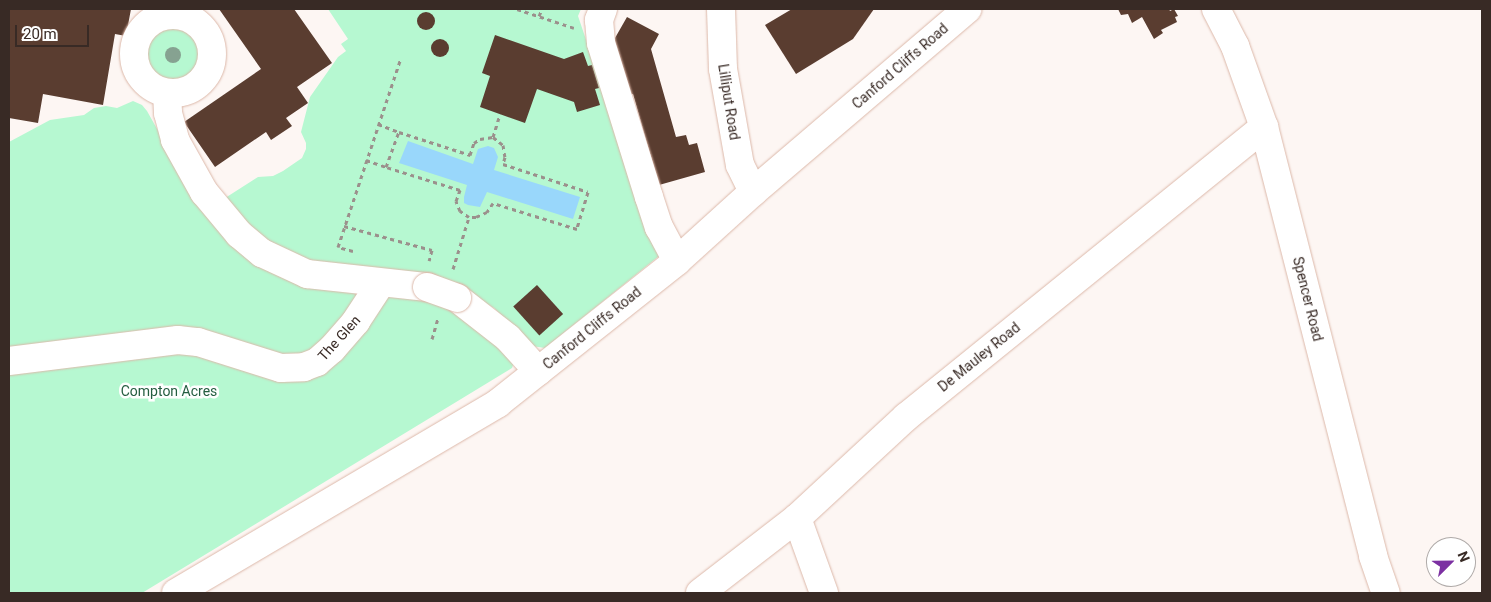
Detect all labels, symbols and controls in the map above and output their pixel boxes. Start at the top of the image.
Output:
scale bar [18,15,91,47]
street label: Canford Cliffs Road [849,20,951,112]
text: 20 m [23,25,57,43]
street label: Lilliput Road [715,63,743,141]
street label: Spencer Road [1289,255,1327,343]
street label: Canford Cliffs Road [539,283,645,373]
street label: The Glen [314,312,364,364]
street label: De Mauley Road [935,319,1023,395]
park label: Compton Acres [121,383,217,399]
north arrow [1426,537,1476,587]
text: N [1455,549,1473,564]

